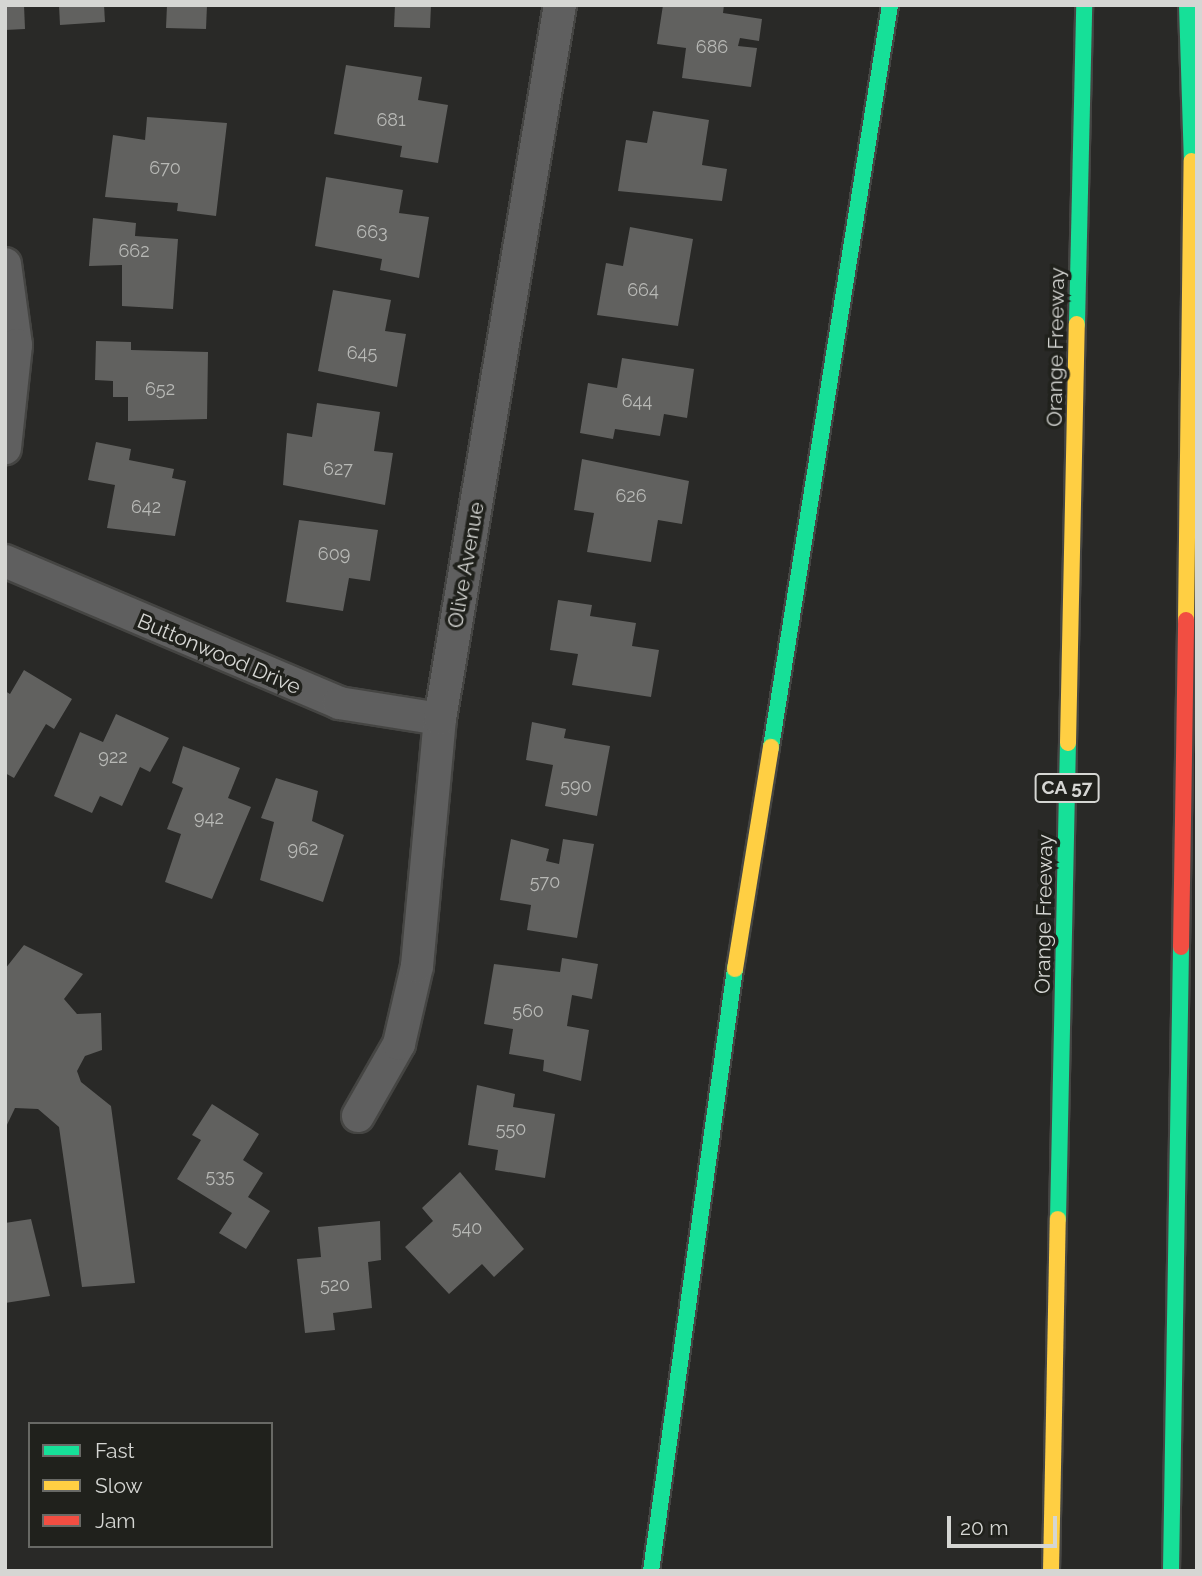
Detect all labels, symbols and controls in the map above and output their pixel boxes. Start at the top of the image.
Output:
house number: 686 [696,36,728,58]
house number: 681 [376,109,406,131]
house number: 670 [149,157,181,179]
house number: 663 [356,221,388,243]
house number: 662 [118,240,150,262]
street label: Orange Freeway [1042,267,1070,427]
house number: 664 [627,279,659,301]
house number: 645 [347,342,377,364]
house number: 652 [145,378,175,400]
house number: 644 [622,390,652,412]
house number: 627 [323,458,353,480]
house number: 626 [615,485,647,507]
house number: 642 [131,496,161,518]
street label: Olive Avenue [442,500,490,630]
house number: 609 [318,543,350,565]
street label: Buttonwood Drive [134,608,304,700]
house number: 922 [98,746,128,768]
road number: CA 57 [1034,772,1100,804]
house number: 590 [560,775,592,797]
house number: 942 [194,807,224,829]
street label: Orange Freeway [1030,834,1058,994]
house number: 962 [288,838,318,860]
house number: 570 [530,871,560,893]
house number: 560 [512,1000,544,1022]
house number: 550 [496,1118,526,1140]
house number: 535 [205,1165,235,1187]
house number: 540 [452,1217,482,1239]
house number: 520 [320,1274,350,1296]
legend [28,1422,273,1548]
text: Fast [95,1438,135,1463]
text: Slow [95,1473,143,1498]
scale bar [950,1502,1060,1546]
text: Jam [95,1508,136,1533]
text: 20 m [960,1515,1008,1540]

